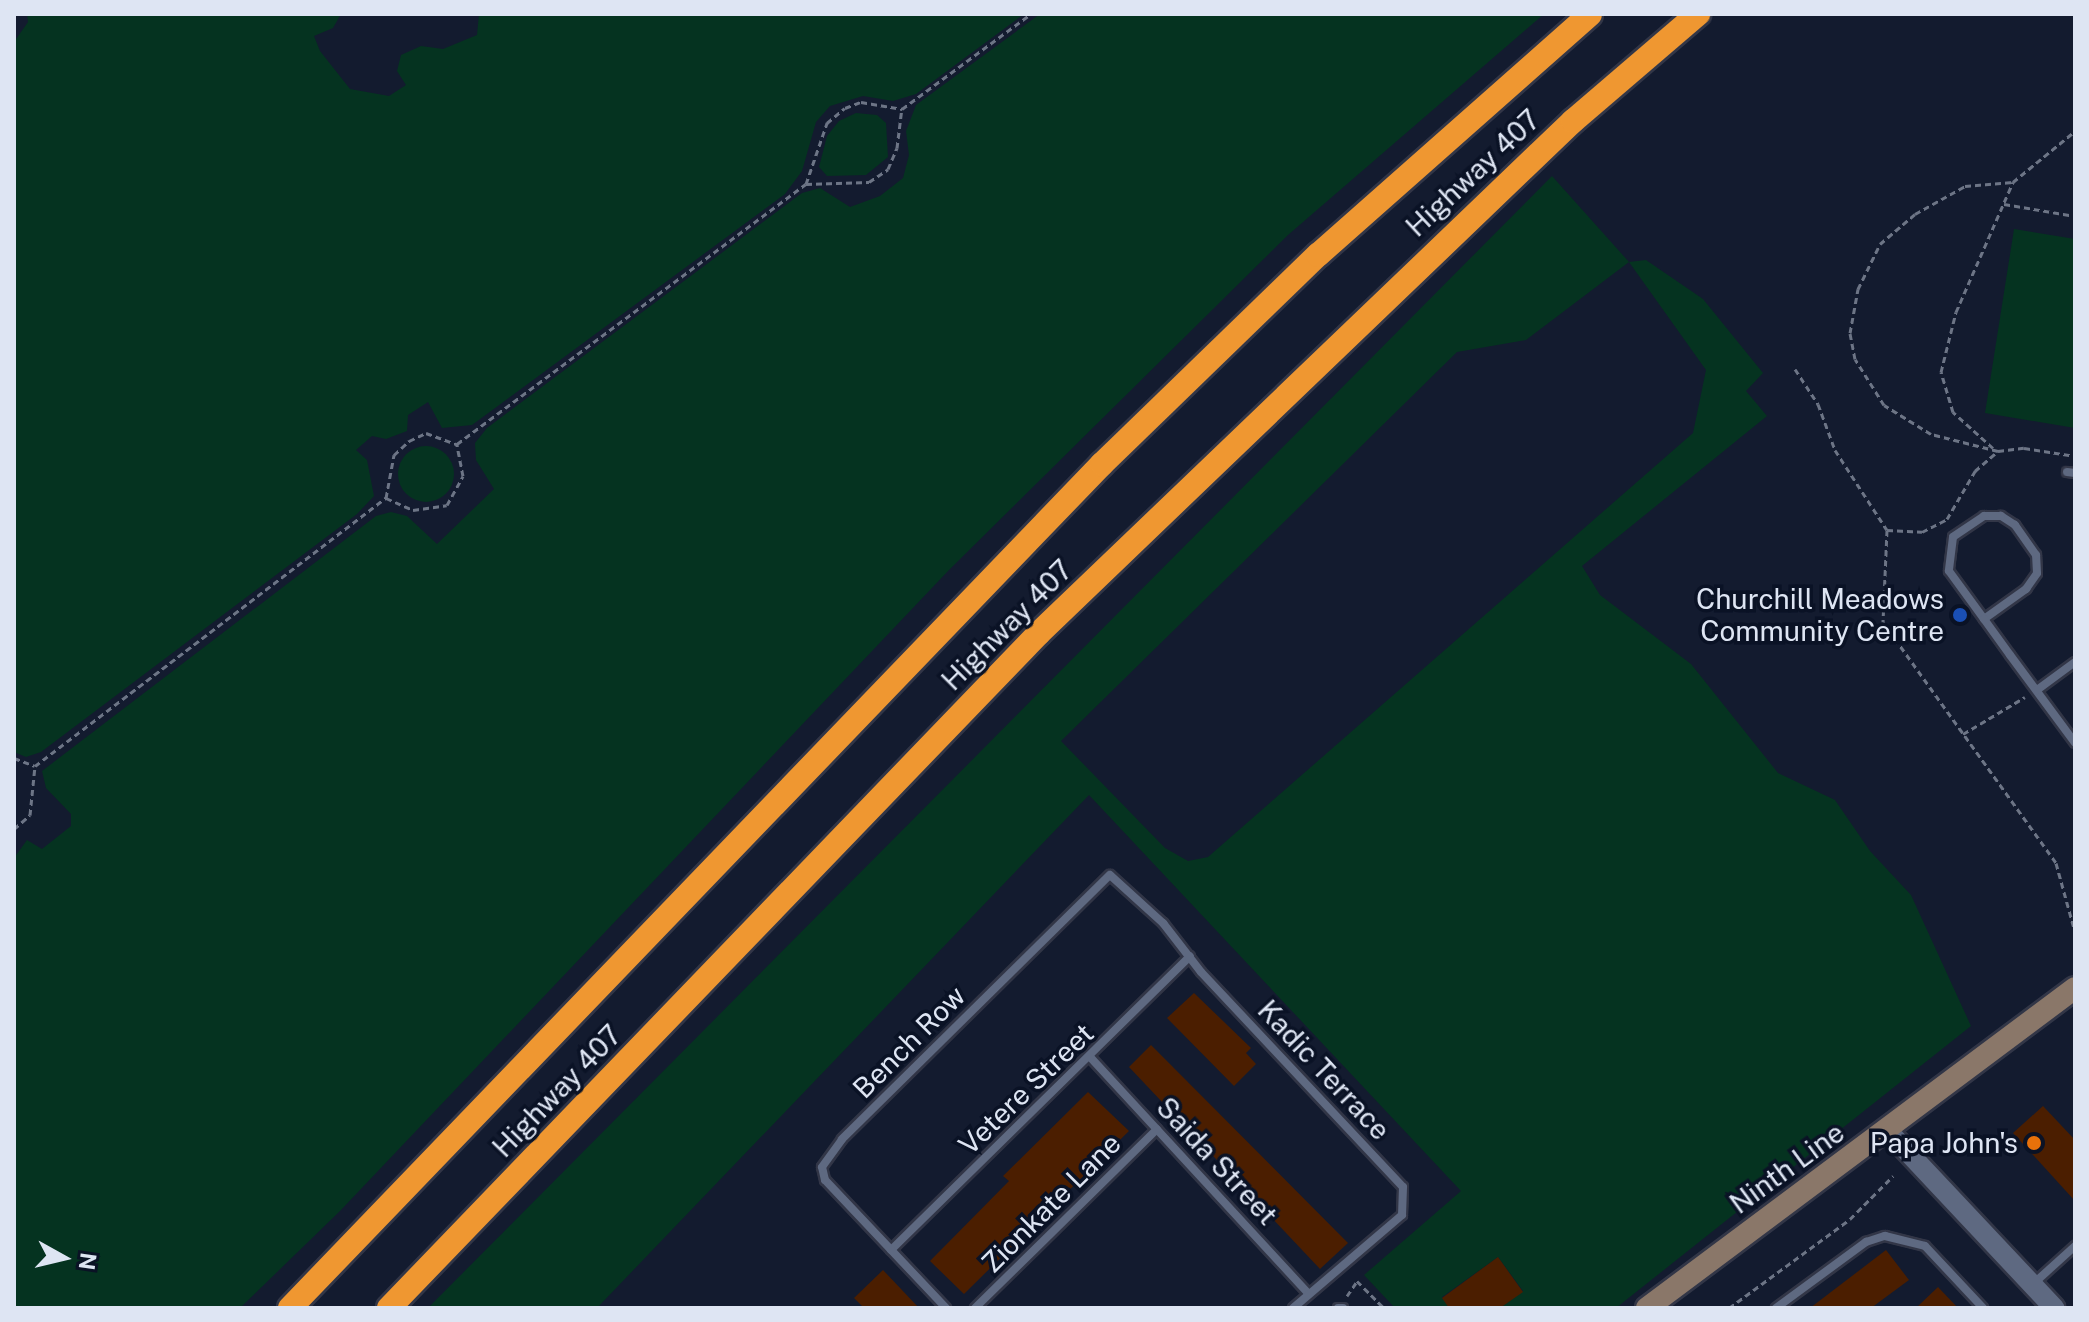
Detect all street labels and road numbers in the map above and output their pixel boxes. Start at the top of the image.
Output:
street label: Highway 407 [1399,102,1547,244]
street label: Highway 407 [935,553,1079,697]
street label: Bench Row [846,979,972,1105]
street label: Kadic Terrace [1251,993,1397,1147]
street label: Vetere Street [952,1016,1100,1162]
street label: Highway 407 [486,1018,628,1164]
street label: Saida Street [1150,1090,1284,1232]
street label: Ninth Line [1723,1115,1851,1221]
street label: Zionkate Lane [974,1126,1128,1280]

